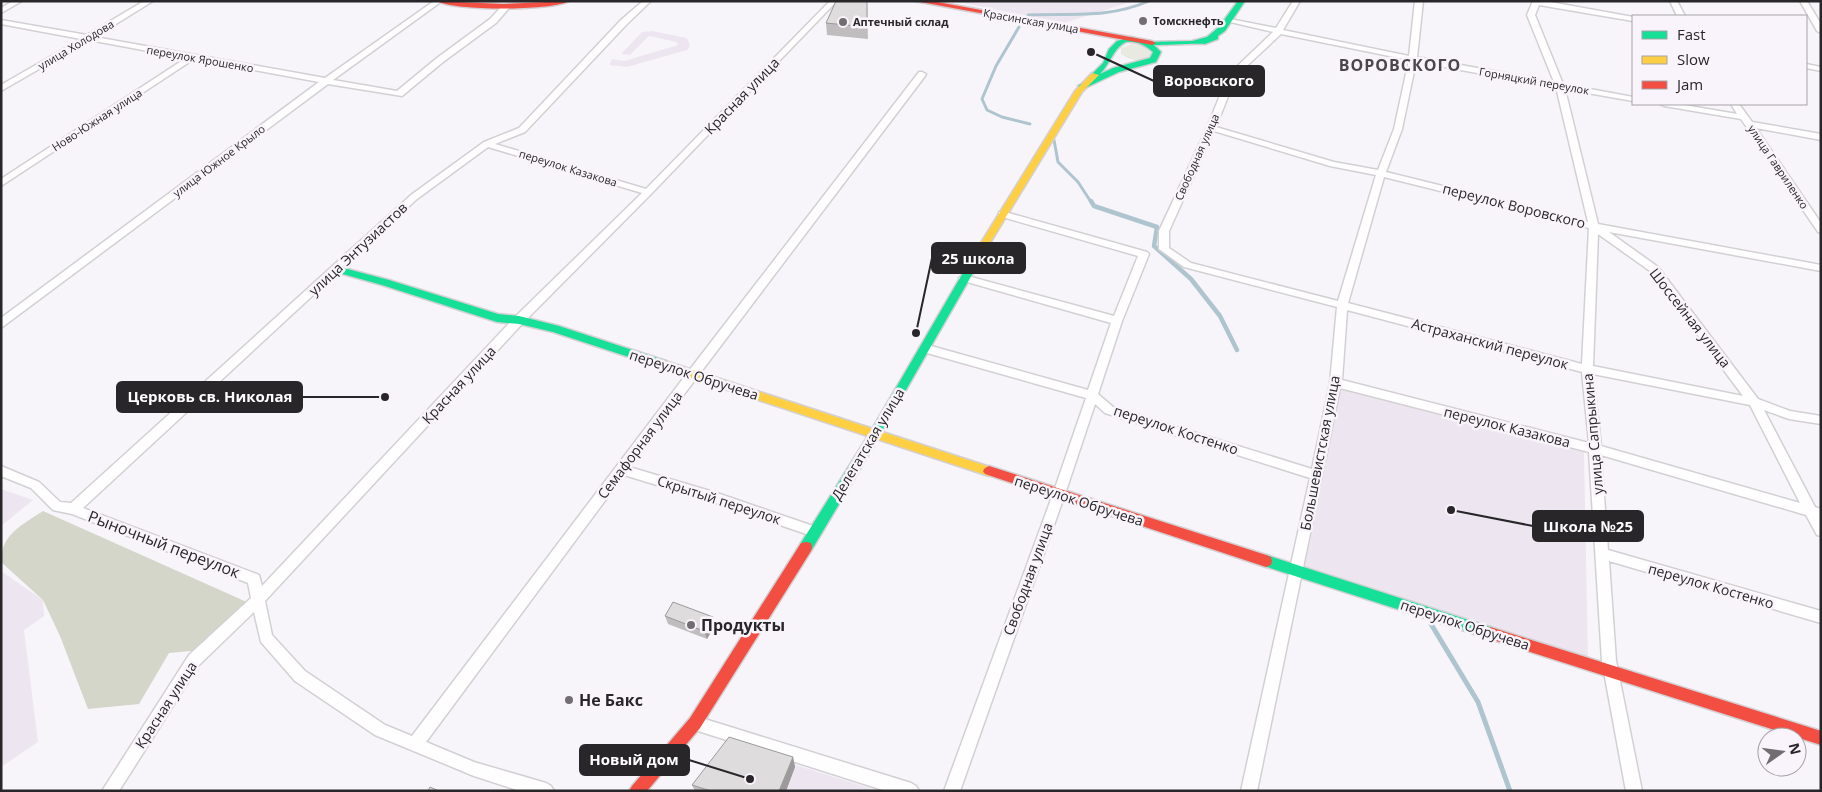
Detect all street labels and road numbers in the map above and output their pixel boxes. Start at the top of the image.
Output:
street label: Красинская улица [982,5,1080,36]
street label: улица Холодова [35,16,116,73]
street label: переулок Ярошенко [145,42,255,75]
street label: Красная улица [700,53,783,138]
street label: Горняцкий переулок [1478,63,1591,98]
street label: Ново-Южная улица [49,85,145,154]
street label: Свободная улица [1171,111,1222,202]
street label: улица Южное Крыло [170,121,268,200]
street label: улица Гавриленко [1745,122,1812,212]
street label: переулок Казакова [517,145,619,190]
street label: переулок Воровского [1441,179,1588,232]
street label: улица Энтузиастов [304,198,411,299]
street label: Шоссейная улица [1645,264,1735,371]
street label: Астраханский переулок [1410,313,1571,374]
street label: Красная улица [418,342,500,428]
street label: переулок Обручева [627,345,761,404]
street label: улица Сапрыкина [1578,373,1607,495]
street label: Большевистская улица [1295,374,1344,532]
street label: Делегатская улица [827,384,908,503]
street label: Семафорная улица [593,387,686,502]
street label: переулок Костенко [1111,400,1241,459]
street label: переулок Казакова [1442,402,1572,451]
street label: Скрытый переулок [655,471,784,529]
street label: переулок Обручева [1012,471,1146,530]
street label: Рыночный переулок [85,505,244,583]
street label: Свободная улица [998,520,1057,638]
street label: переулок Костенко [1646,558,1776,613]
street label: переулок Обручева [1398,595,1532,654]
street label: Красная улица [130,658,201,752]

